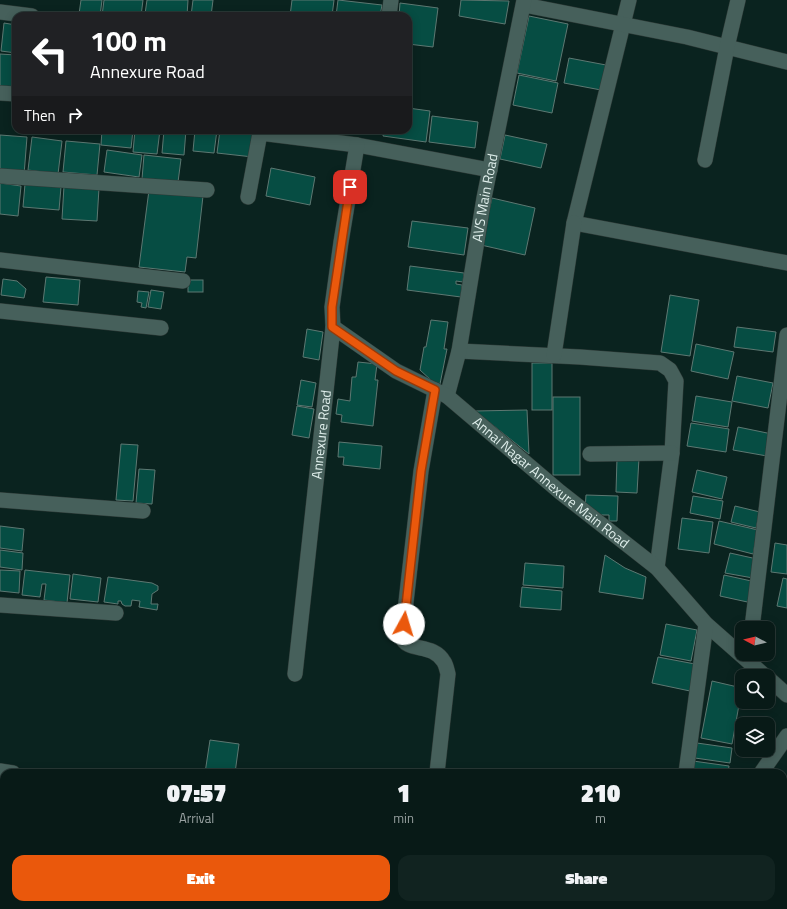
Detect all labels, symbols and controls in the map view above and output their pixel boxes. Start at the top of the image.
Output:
text: 100 m [90,19,167,62]
icon: left [24,28,76,80]
text: Annexure Road [90,58,205,85]
text: Then [24,104,56,127]
icon: right [64,104,86,126]
street label: AVS Main Road [466,152,503,243]
pin [333,170,367,204]
icon: arrive [339,176,361,198]
street label: Annexure Road [305,389,336,480]
street label: Annai Nagar Annexure Main Road [468,411,634,553]
position arrow [383,603,425,645]
north arrow [735,621,775,661]
map controls [735,621,775,757]
button: search [735,669,775,709]
button: layers [735,717,775,757]
text: 07:57 [167,775,226,811]
text: 1 [397,775,410,811]
text: 210 [581,775,620,811]
text: Arrival [179,808,214,828]
text: min [393,808,414,828]
text: m [595,808,606,828]
button: Exit [12,855,390,901]
button: Share [398,855,775,901]

